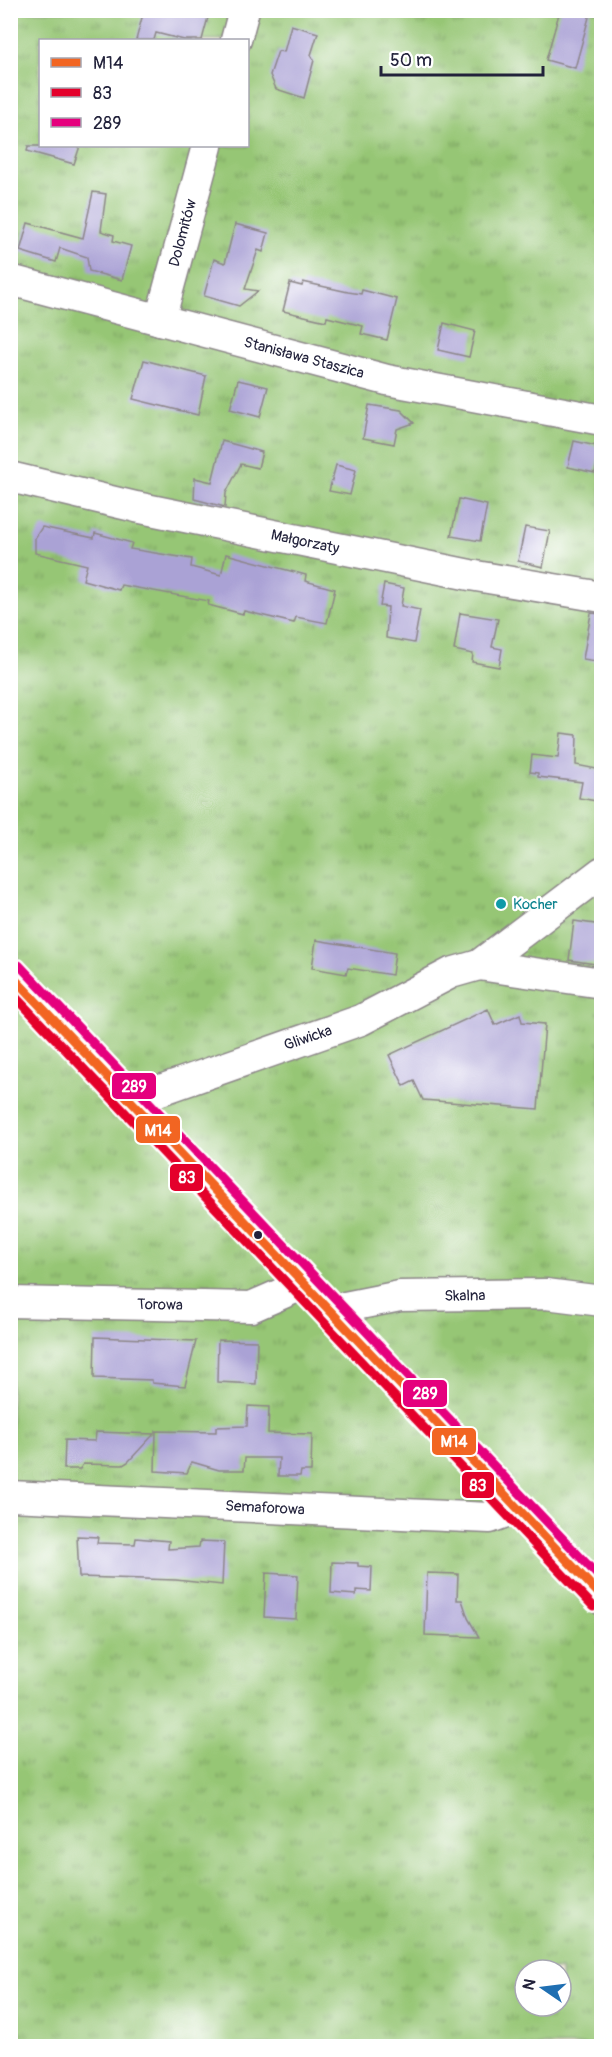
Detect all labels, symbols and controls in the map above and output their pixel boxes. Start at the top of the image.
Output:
legend [39,39,249,147]
scale bar [381,39,543,77]
text: 50 m [390,49,432,72]
text: M14 [93,52,124,75]
text: 83 [93,82,112,105]
text: 289 [93,112,121,135]
street label: Dolomitów [165,197,201,269]
street label: Stanisława Staszica [242,333,366,383]
street label: Małgorzaty [269,526,341,559]
place label: Kocher [513,895,558,914]
marker: Kocher [494,897,508,911]
street label: Gliwicka [281,1021,335,1055]
line badge: 289 [111,1072,157,1100]
text: 289 [121,1077,147,1097]
line badge: M14 [135,1115,181,1144]
text: M14 [144,1121,172,1141]
line badge: 83 [169,1163,204,1192]
text: 83 [179,1168,196,1188]
unlabelled marker [252,1229,264,1241]
street label: Skalna [444,1286,486,1306]
street label: Torowa [137,1295,183,1315]
line badge: 289 [402,1379,448,1408]
text: 289 [412,1384,438,1404]
line badge: M14 [431,1427,477,1456]
text: M14 [440,1432,468,1452]
line badge: 83 [461,1471,495,1499]
text: 83 [470,1476,487,1496]
street label: Semaforowa [225,1496,305,1520]
north arrow [513,1958,573,2018]
text: N [518,1977,540,1992]

